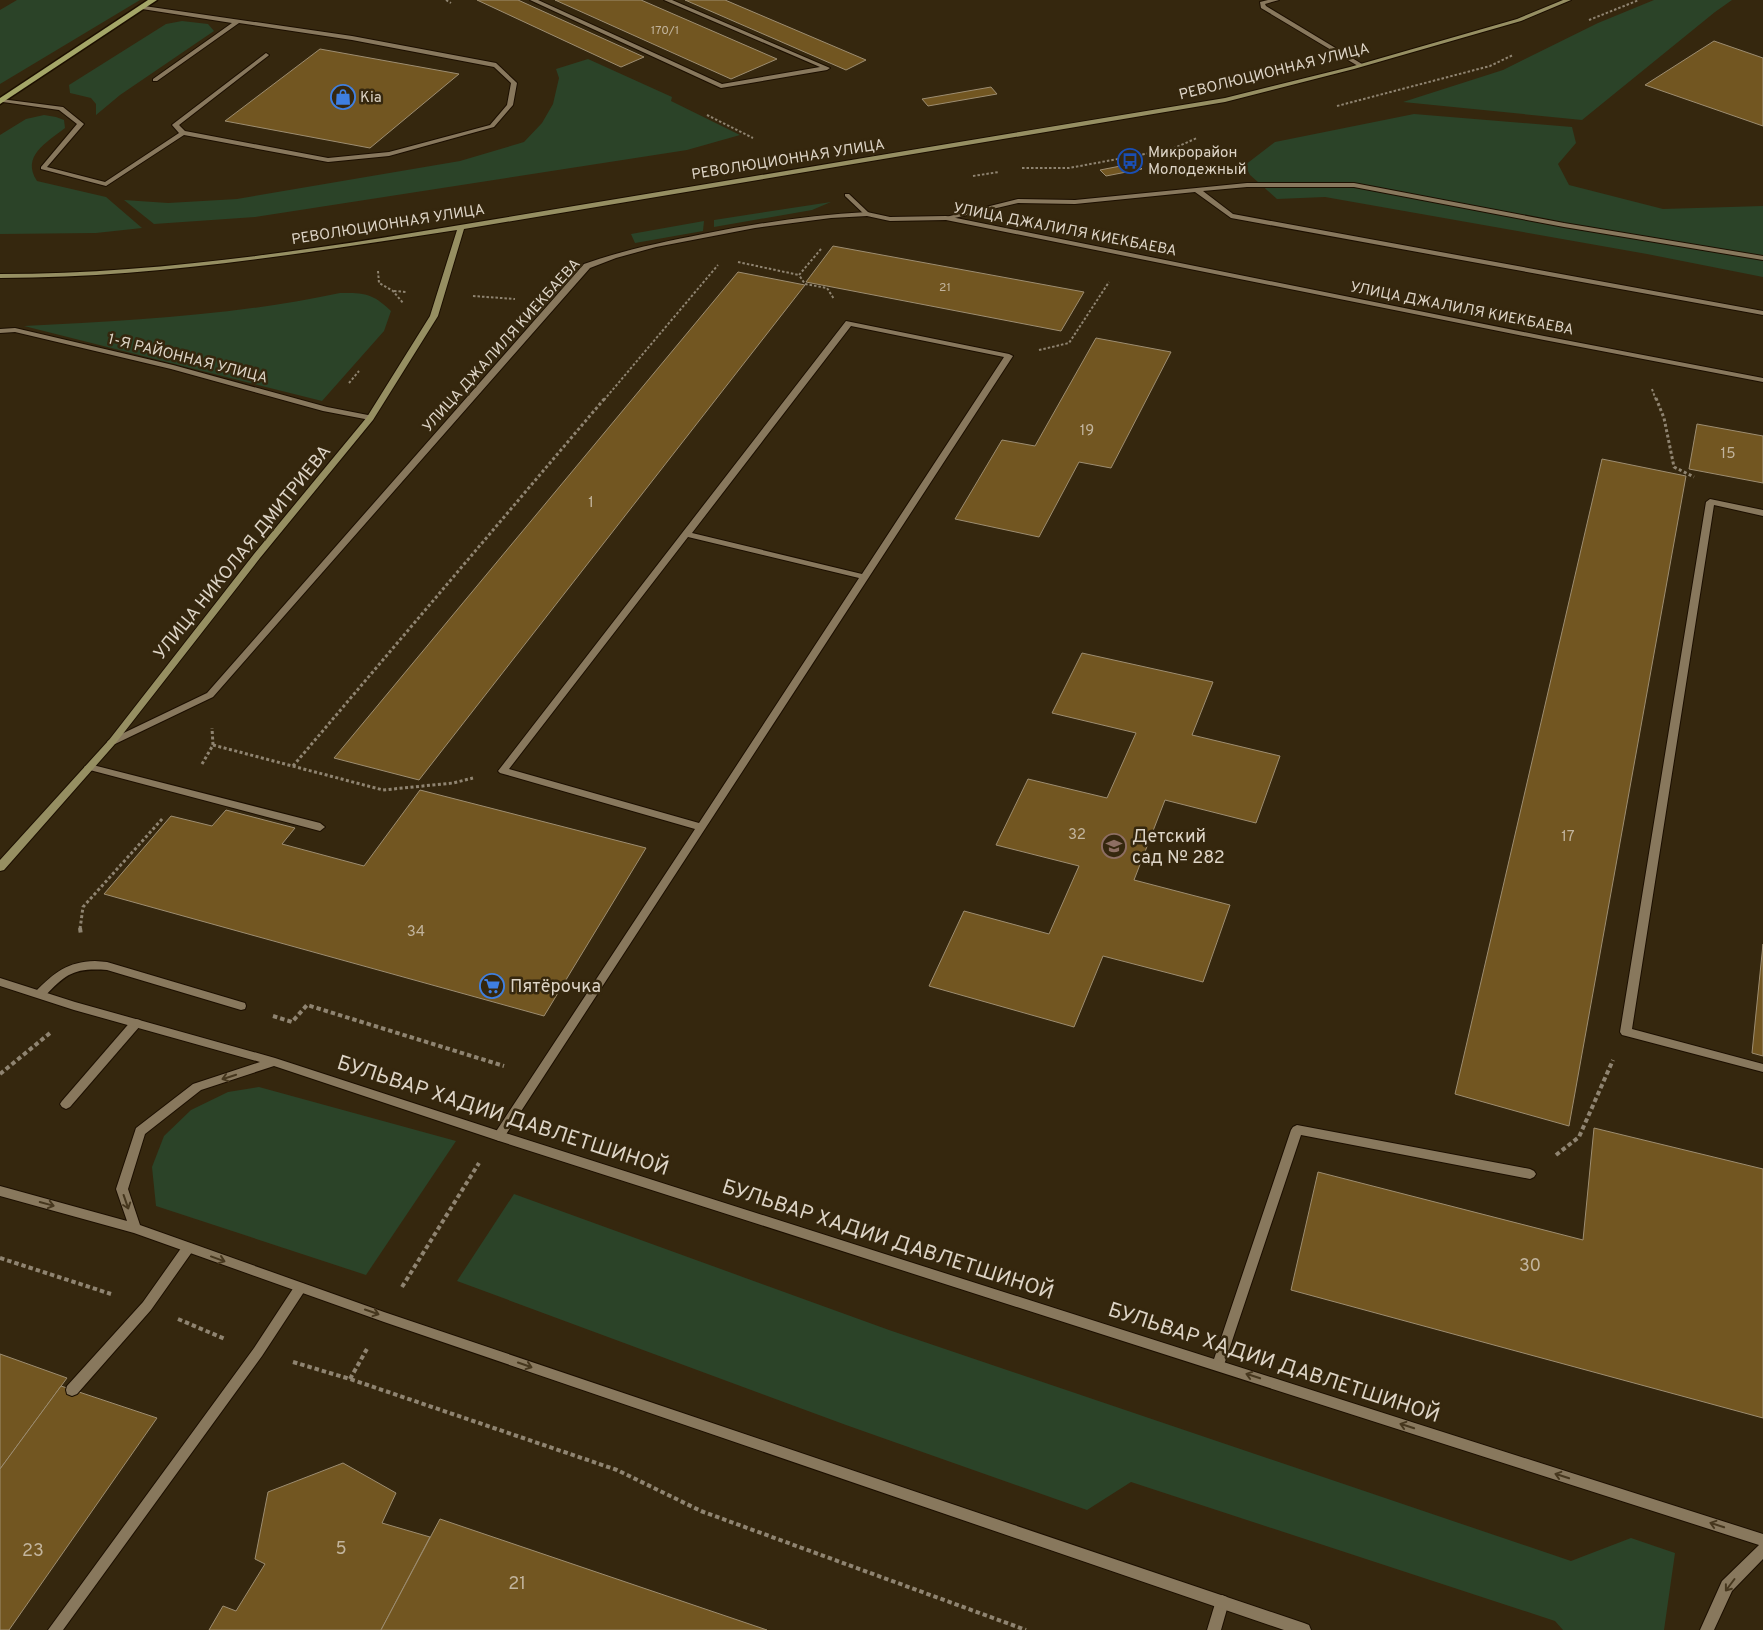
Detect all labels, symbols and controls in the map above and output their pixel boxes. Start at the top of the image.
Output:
house number: 170/1 [651,23,679,39]
street label: РЕВОЛЮЦИОННАЯ УЛИЦА [1177,40,1372,105]
shop icon: Kia [330,84,356,110]
place label: Kia [360,89,382,108]
street label: РЕВОЛЮЦИОННАЯ УЛИЦА [690,136,886,185]
place label: Микрорайон Молодежный [1148,144,1247,180]
bus stop icon: Микрорайон Молодежный [1117,148,1143,174]
street label: УЛИЦА ДЖАЛИЛЯ КИЕКБАЕВА [951,199,1178,261]
street label: РЕВОЛЮЦИОННАЯ УЛИЦА [290,201,486,250]
street label: УЛИЦА ДЖАЛИЛЯ КИЕКБАЕВА [419,255,585,437]
street label: УЛИЦА ДЖАЛИЛЯ КИЕКБАЕВА [1348,278,1575,340]
house number: 21 [939,280,951,296]
street label: 1-Я РАЙОННАЯ УЛИЦА [106,328,270,389]
house number: 19 [1080,422,1094,441]
street label: УЛИЦА НИКОЛАЯ ДМИТРИЕВА [149,441,337,665]
house number: 15 [1721,445,1735,464]
house number: 1 [588,494,594,513]
house number: 32 [1068,826,1086,845]
place label: Детский сад № 282 [1132,826,1225,870]
house number: 17 [1561,828,1575,847]
school or university icon: Детский сад № 282 [1101,833,1127,859]
house number: 34 [407,923,425,942]
supermarket icon: Пятёрочка [479,973,505,999]
place label: Пятёрочка [510,976,601,999]
street label: БУЛЬВАР ХАДИИ ДАВЛЕТШИНОЙ [333,1049,672,1183]
one-way arrow [221,1073,237,1082]
street label: БУЛЬВАР ХАДИИ ДАВЛЕТШИНОЙ [718,1173,1057,1307]
one-way arrow [122,1194,132,1210]
one-way arrow [39,1199,55,1209]
one-way arrow [210,1255,225,1264]
house number: 30 [1519,1255,1541,1278]
street label: БУЛЬВАР ХАДИИ ДАВЛЕТШИНОЙ [1104,1296,1443,1430]
one-way arrow [363,1308,379,1318]
one-way arrow [517,1361,533,1370]
one-way arrow [1245,1371,1261,1380]
one-way arrow [1400,1421,1416,1430]
one-way arrow [1554,1470,1570,1480]
one-way arrow [1709,1520,1725,1530]
house number: 5 [335,1538,347,1561]
house number: 23 [22,1540,44,1563]
house number: 21 [508,1573,526,1596]
one-way arrow [1724,1578,1735,1591]

